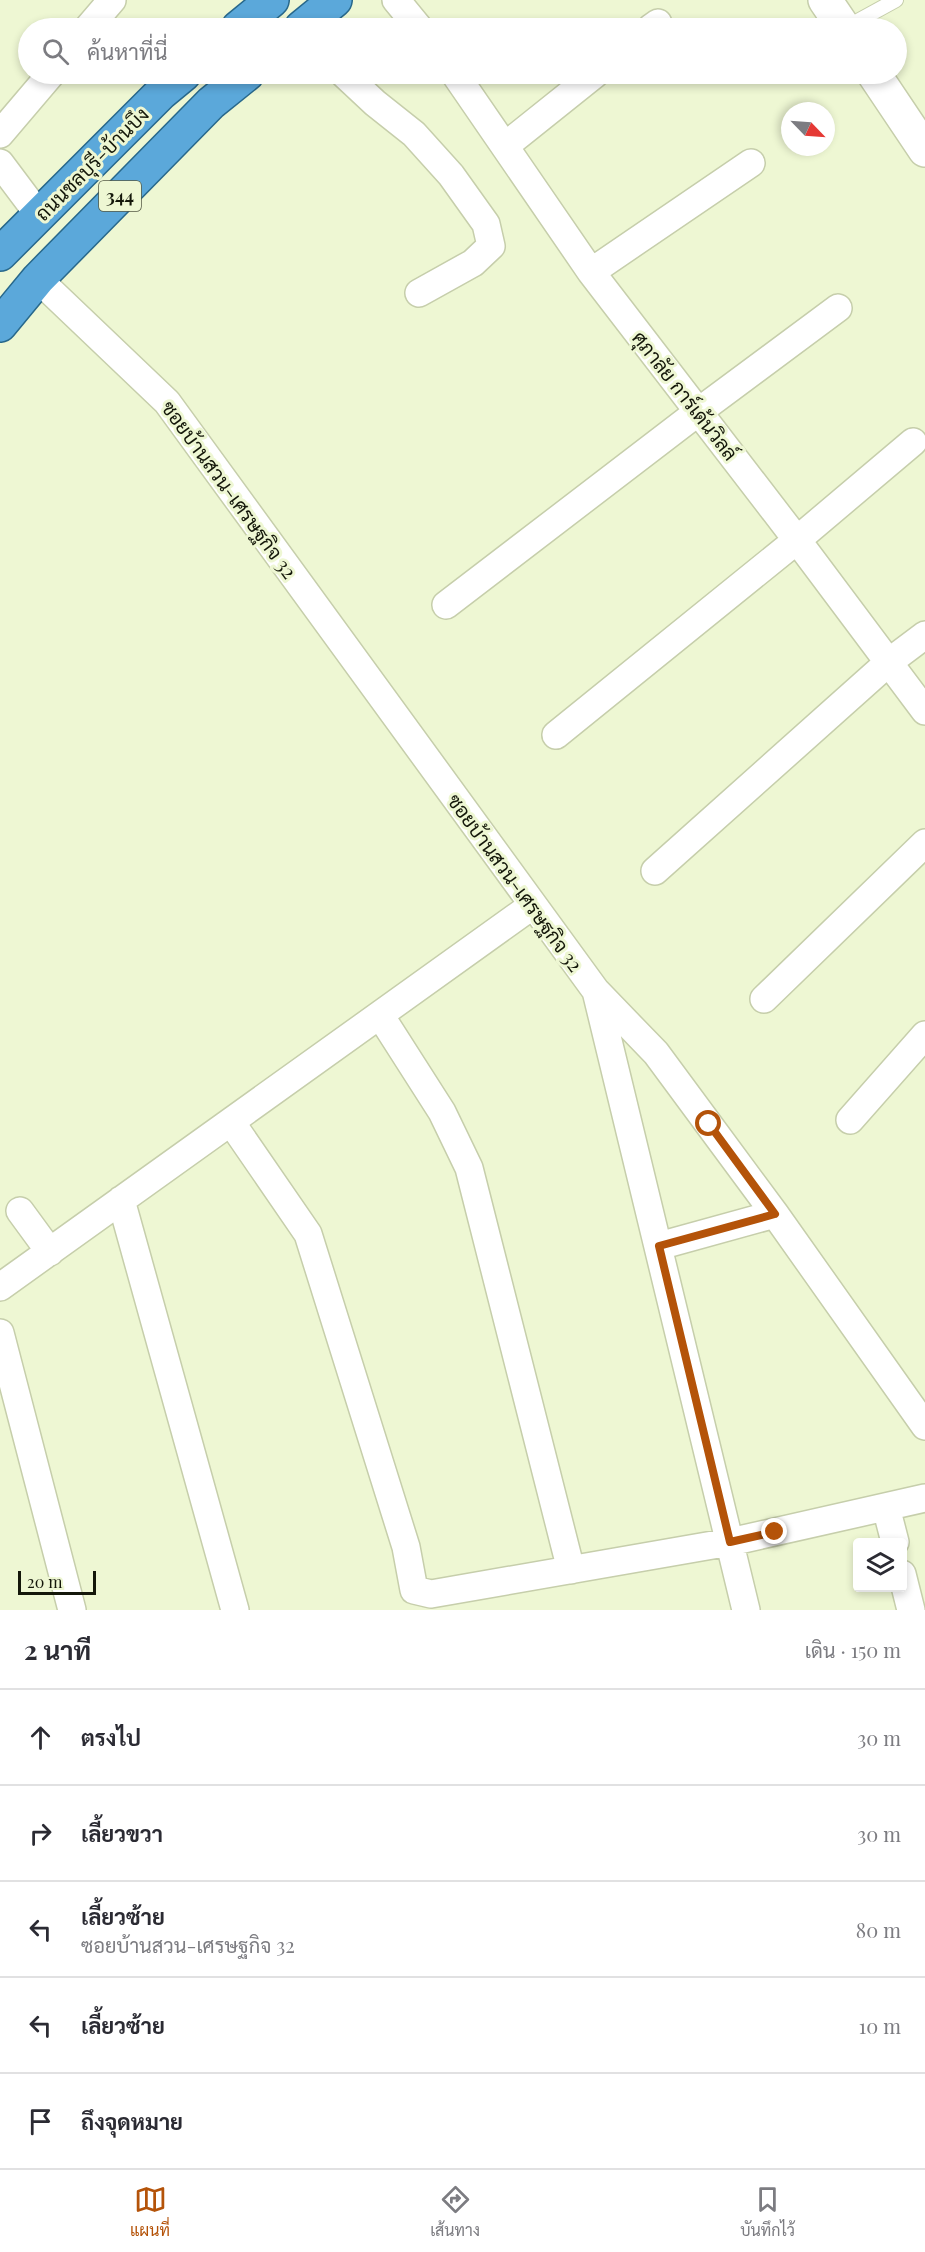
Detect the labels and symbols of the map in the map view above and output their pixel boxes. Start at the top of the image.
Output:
street label: ถนนชลบุรี-บ้านบึง [28,100,155,227]
north arrow [781,102,835,156]
road number: 344 [99,181,141,211]
street label: ศุภาลัย การ์เด้นวิลล์ [625,325,745,466]
street label: ซอยบ้านสวน-เศรษฐกิจ 32 [155,395,304,584]
street label: ซอยบ้านสวน-เศรษฐกิจ 32 [441,788,590,977]
route start [695,1110,721,1136]
route end [761,1518,787,1544]
scale bar [18,1568,96,1596]

